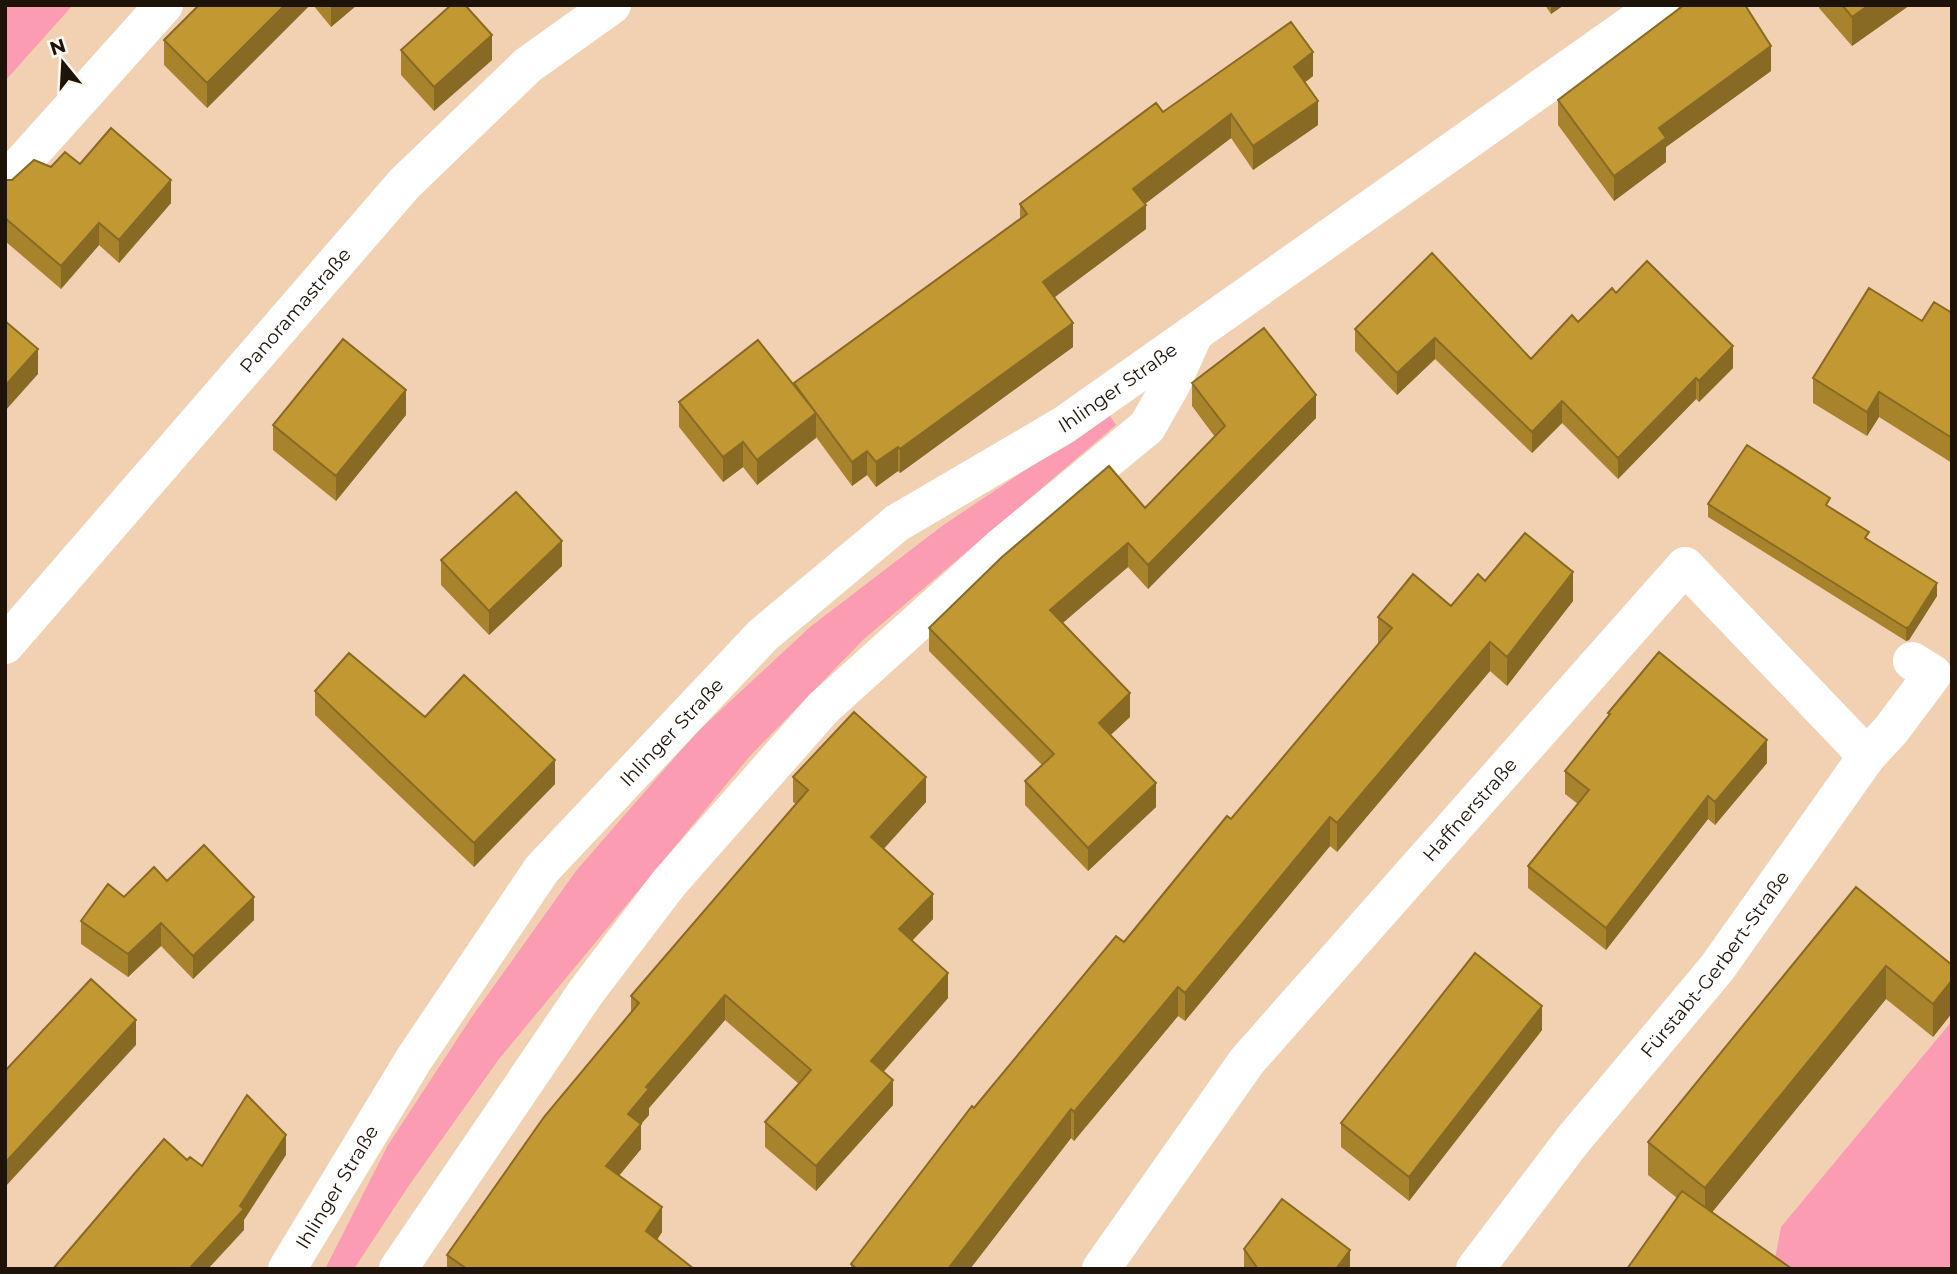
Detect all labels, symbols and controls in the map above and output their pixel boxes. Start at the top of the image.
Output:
north arrow [28,28,98,98]
text: N [47,34,69,61]
street label: Panoramastraße [235,243,355,377]
street label: Ihlinger Straße [1054,337,1181,437]
street label: Ihlinger Straße [615,673,728,791]
street label: Haffnerstraße [1418,753,1522,866]
street label: Fürstabt-Gerbert-Straße [1635,866,1794,1062]
street label: Ihlinger Straße [290,1121,383,1253]

